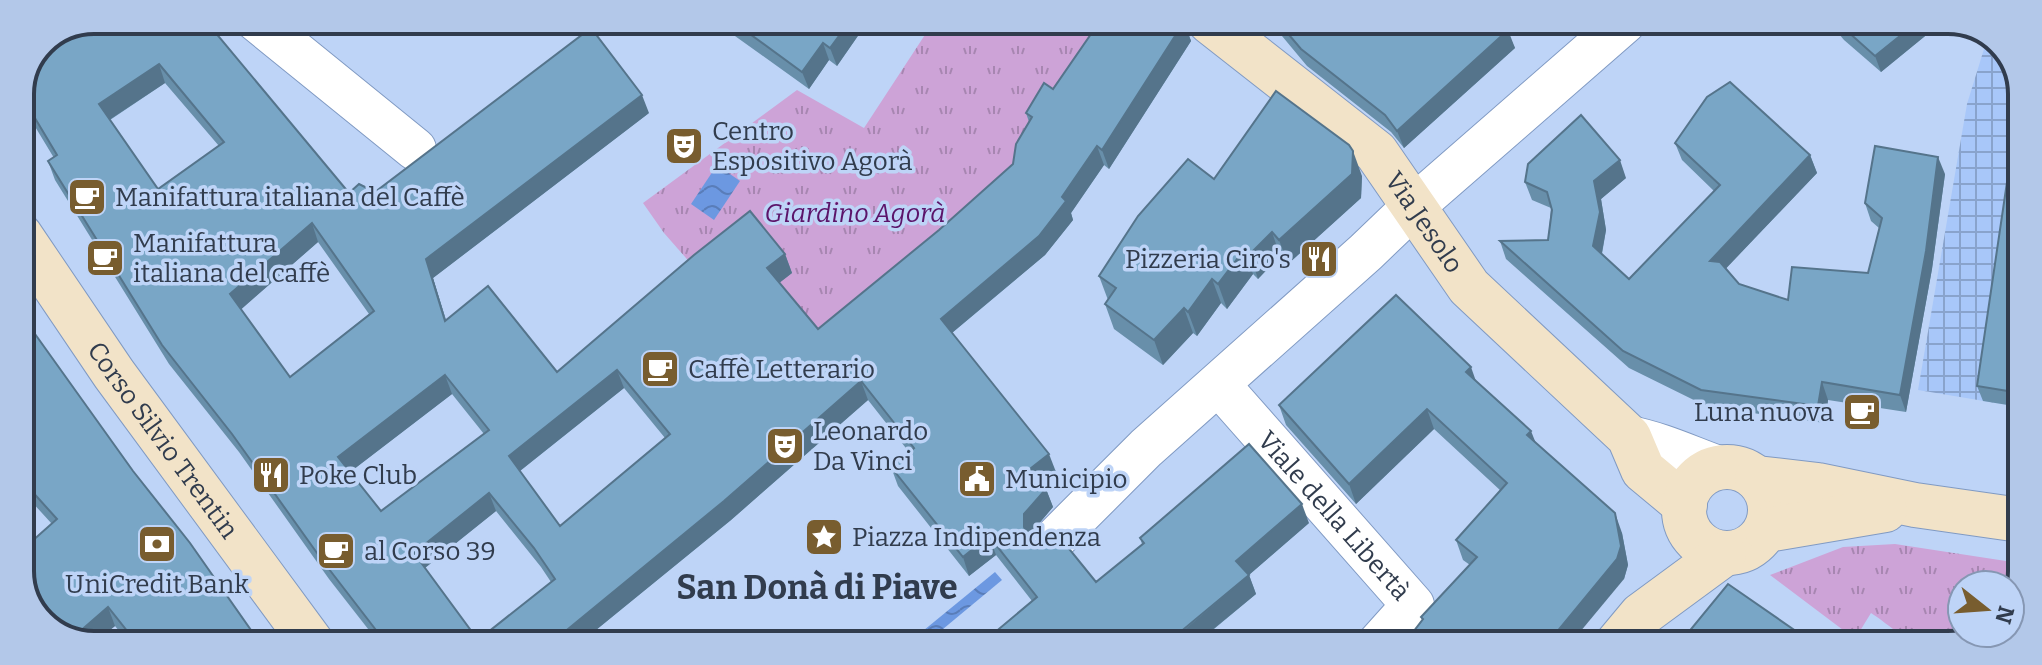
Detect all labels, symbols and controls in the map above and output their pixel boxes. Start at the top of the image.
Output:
place label: Centro Espositivo Agorà [712,116,913,177]
theatre icon: Centro Espositivo Agorà [663,125,705,167]
street label: Via Jesolo [1379,166,1470,279]
cafe icon: Manifattura italiana del Caffè [66,176,108,218]
place label: Manifattura italiana del Caffè [115,182,465,213]
park label: Giardino Agorà [765,198,945,229]
place label: Manifattura italiana del caffè [133,228,330,289]
cafe icon: Manifattura italiana del caffè [84,237,126,279]
restaurant icon: Pizzeria Ciro's [1298,238,1340,280]
place label: Pizzeria Ciro's [1125,244,1291,275]
street label: Corso Silvio Trentin [81,336,245,545]
cafe icon: Caffè Letterario [639,348,681,390]
place label: Caffè Letterario [688,354,875,385]
cafe icon: Luna nuova [1841,391,1883,433]
place label: Luna nuova [1694,397,1834,428]
place label: Leonardo Da Vinci [813,416,928,477]
theatre icon: Leonardo Da Vinci [764,425,806,467]
street label: Viale della Libertà [1251,425,1417,606]
restaurant icon: Poke Club [250,454,292,496]
public building icon: Municipio [956,458,998,500]
place label: Poke Club [299,460,417,491]
place label: Municipio [1005,464,1127,495]
place icon: Piazza Indipendenza [803,516,845,558]
place label: Piazza Indipendenza [852,522,1101,553]
bank icon: UniCredit Bank [136,523,178,565]
cafe icon: al Corso 39 [315,530,357,572]
place label: al Corso 39 [364,536,496,567]
district label: San Donà di Piave [676,567,958,608]
place label: UniCredit Bank [65,569,249,600]
north arrow [1946,569,2026,649]
text: N [1989,603,2020,627]

